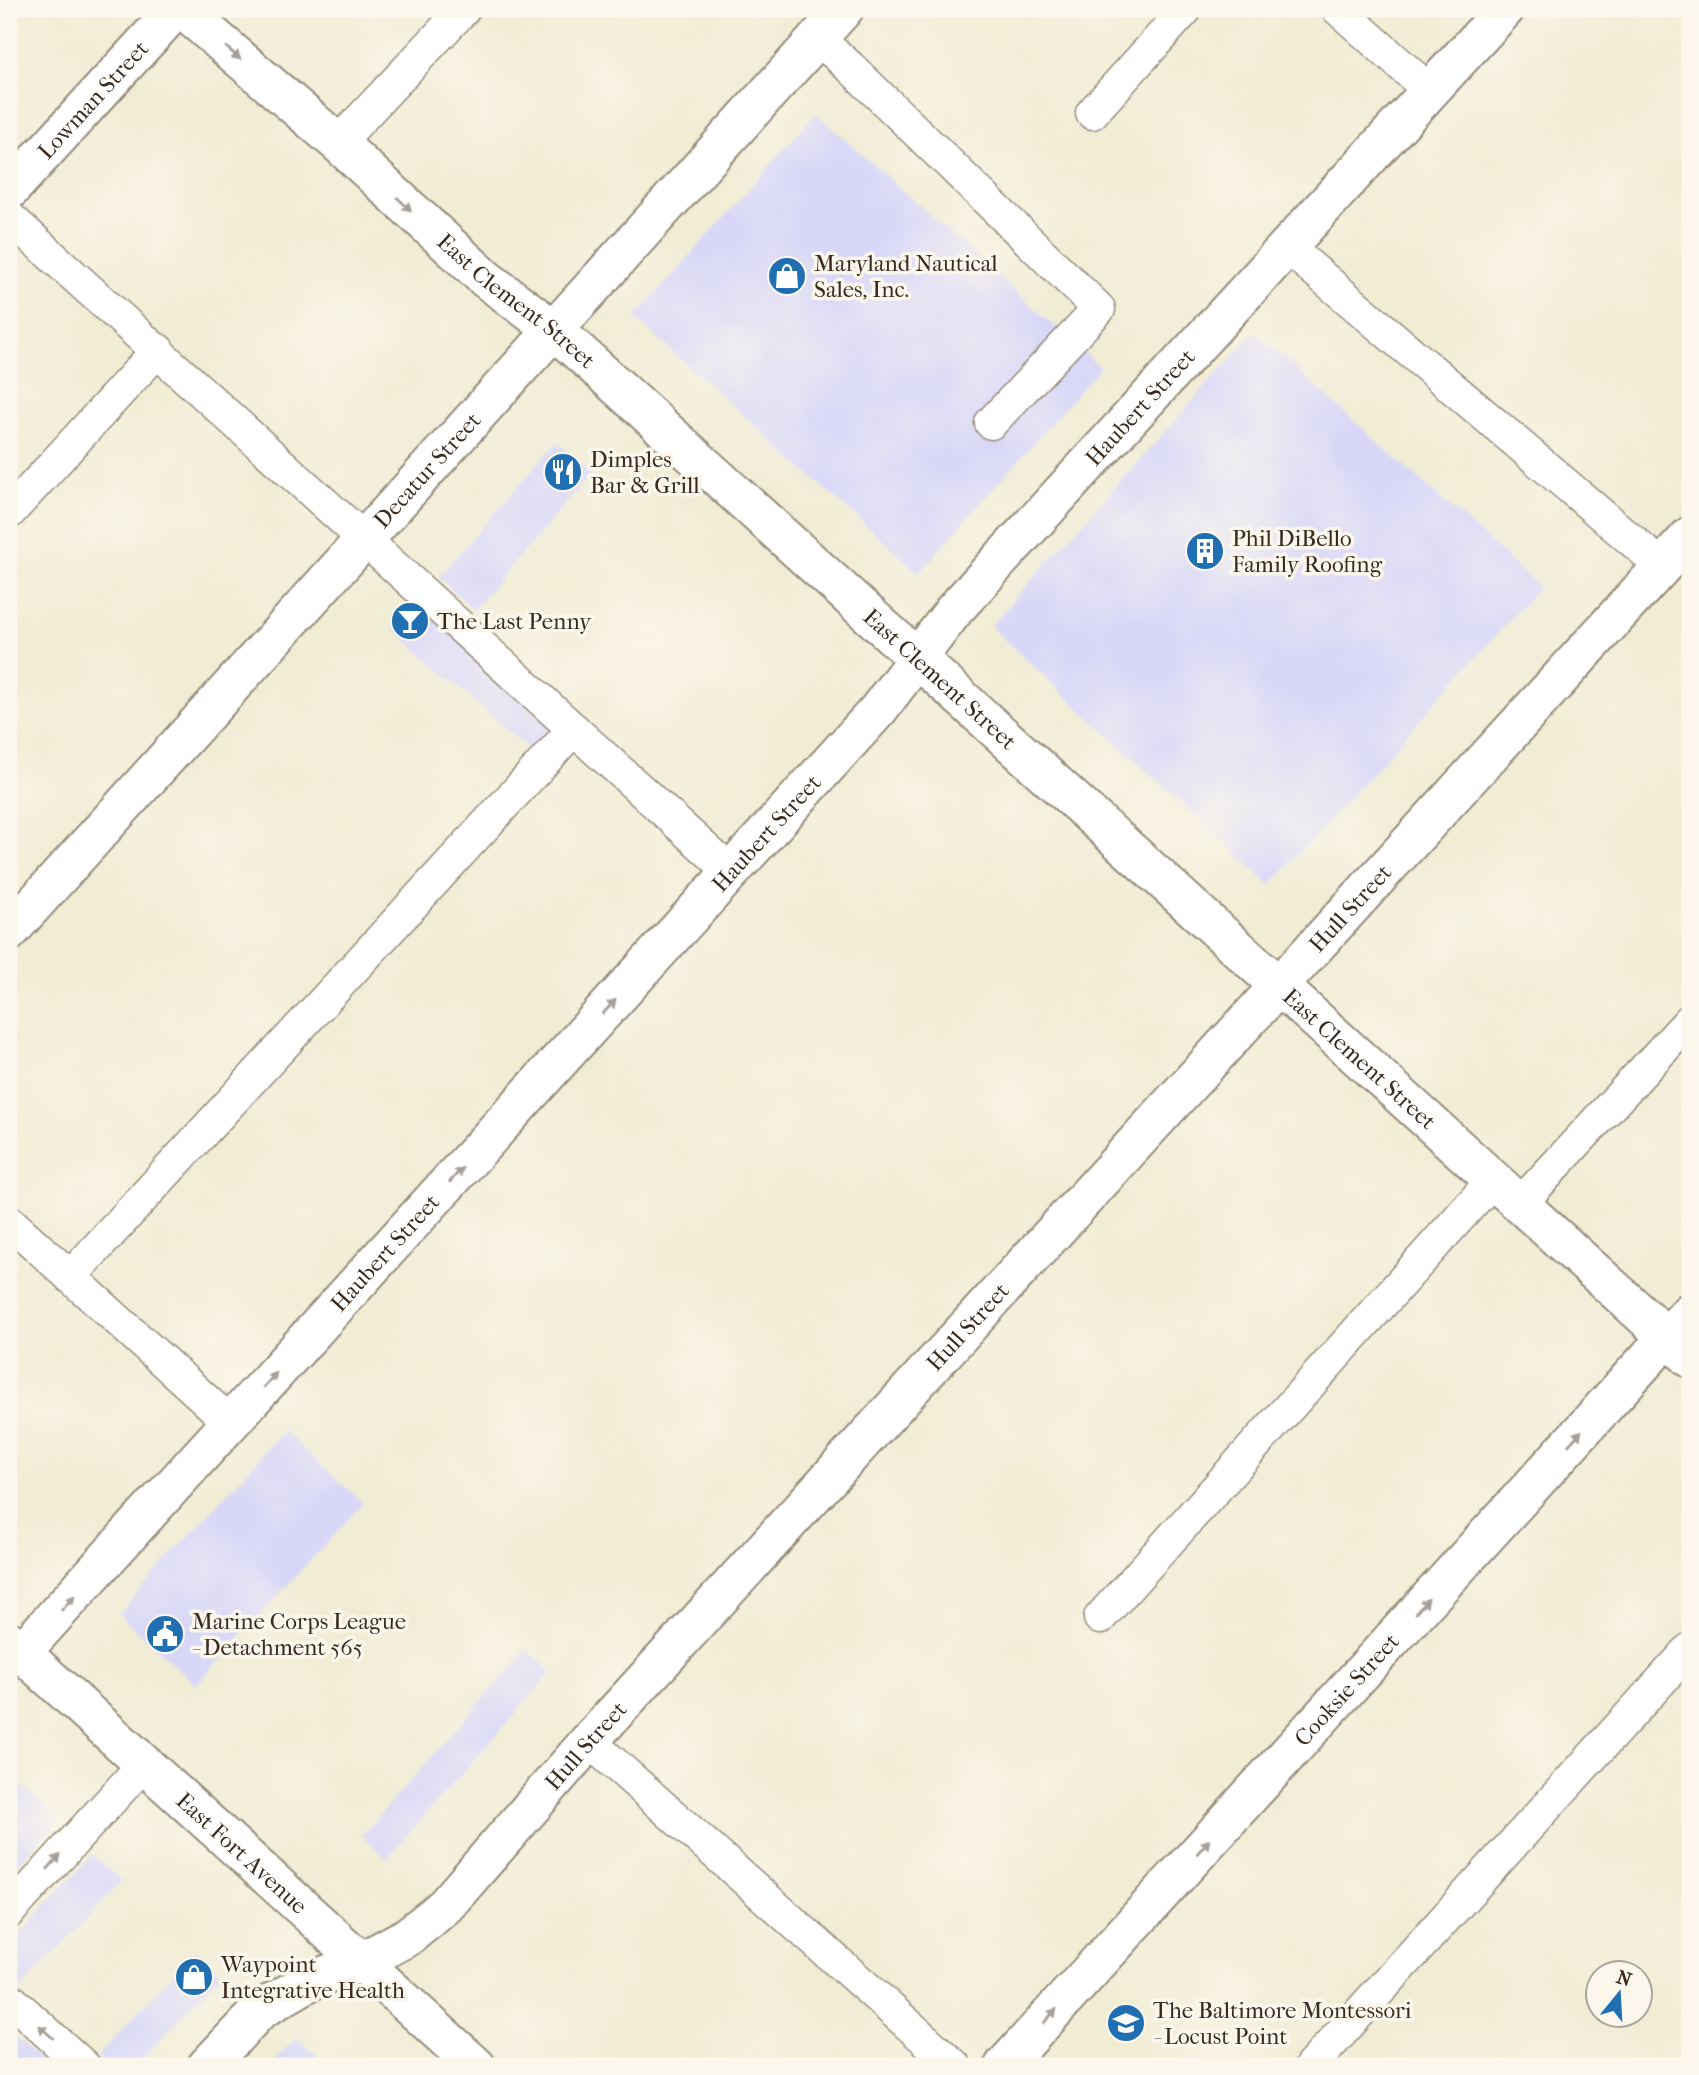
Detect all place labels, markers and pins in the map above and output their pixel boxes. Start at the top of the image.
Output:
place label: Maryland Nautical Sales, Inc. [814,250,998,303]
shop icon: Maryland Nautical Sales, Inc. [766,255,808,297]
place label: Dimples Bar & Grill [590,446,700,499]
restaurant icon: Dimples Bar & Grill [542,451,584,493]
place label: Phil DiBello Family Roofing [1232,525,1383,578]
building icon: Phil DiBello Family Roofing [1184,530,1226,572]
bar icon: The Last Penny [389,600,431,642]
place label: The Last Penny [437,608,592,635]
place label: Marine Corps League - Detachment 565 [192,1608,406,1661]
public building icon: Marine Corps League - Detachment 565 [144,1613,186,1655]
place label: Waypoint Integrative Health [220,1951,405,2004]
shop icon: Waypoint Integrative Health [173,1956,215,1998]
place label: The Baltimore Montessori - Locust Point [1153,1997,1412,2050]
school or university icon: The Baltimore Montessori - Locust Point [1105,2002,1147,2044]

